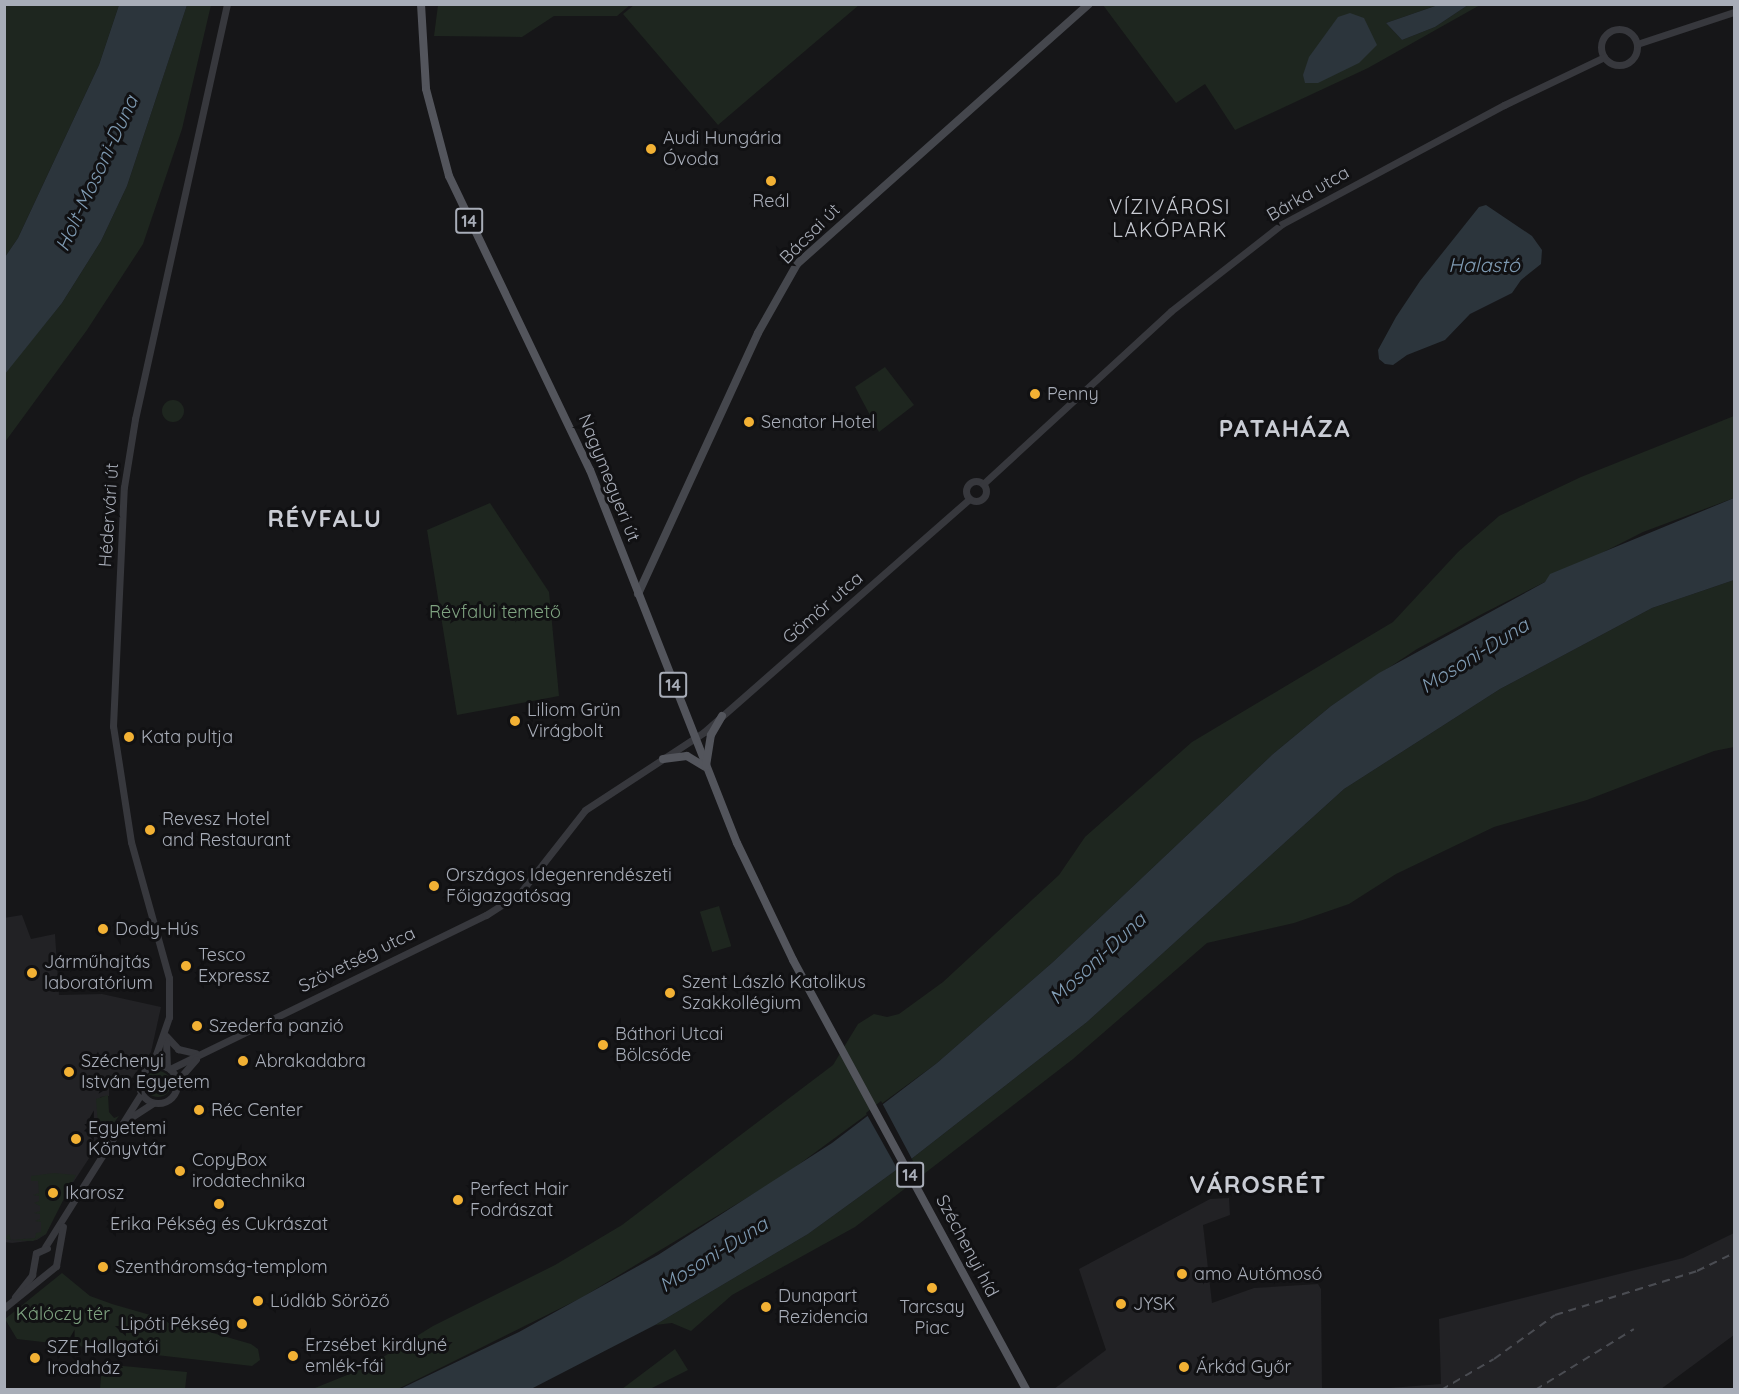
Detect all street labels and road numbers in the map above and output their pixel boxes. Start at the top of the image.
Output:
street label: Bárka utca [1263,162,1353,226]
street label: Bácsai út [775,199,845,269]
road number: 14 [454,208,484,234]
street label: Nagymegyeri út [574,411,644,545]
street label: Hédervári út [95,462,123,568]
street label: Gömör utca [779,567,867,649]
road number: 14 [658,672,688,698]
street label: Szövetség utca [295,923,419,997]
road number: 14 [895,1162,925,1188]
street label: Széchenyi híd [931,1191,1003,1301]

